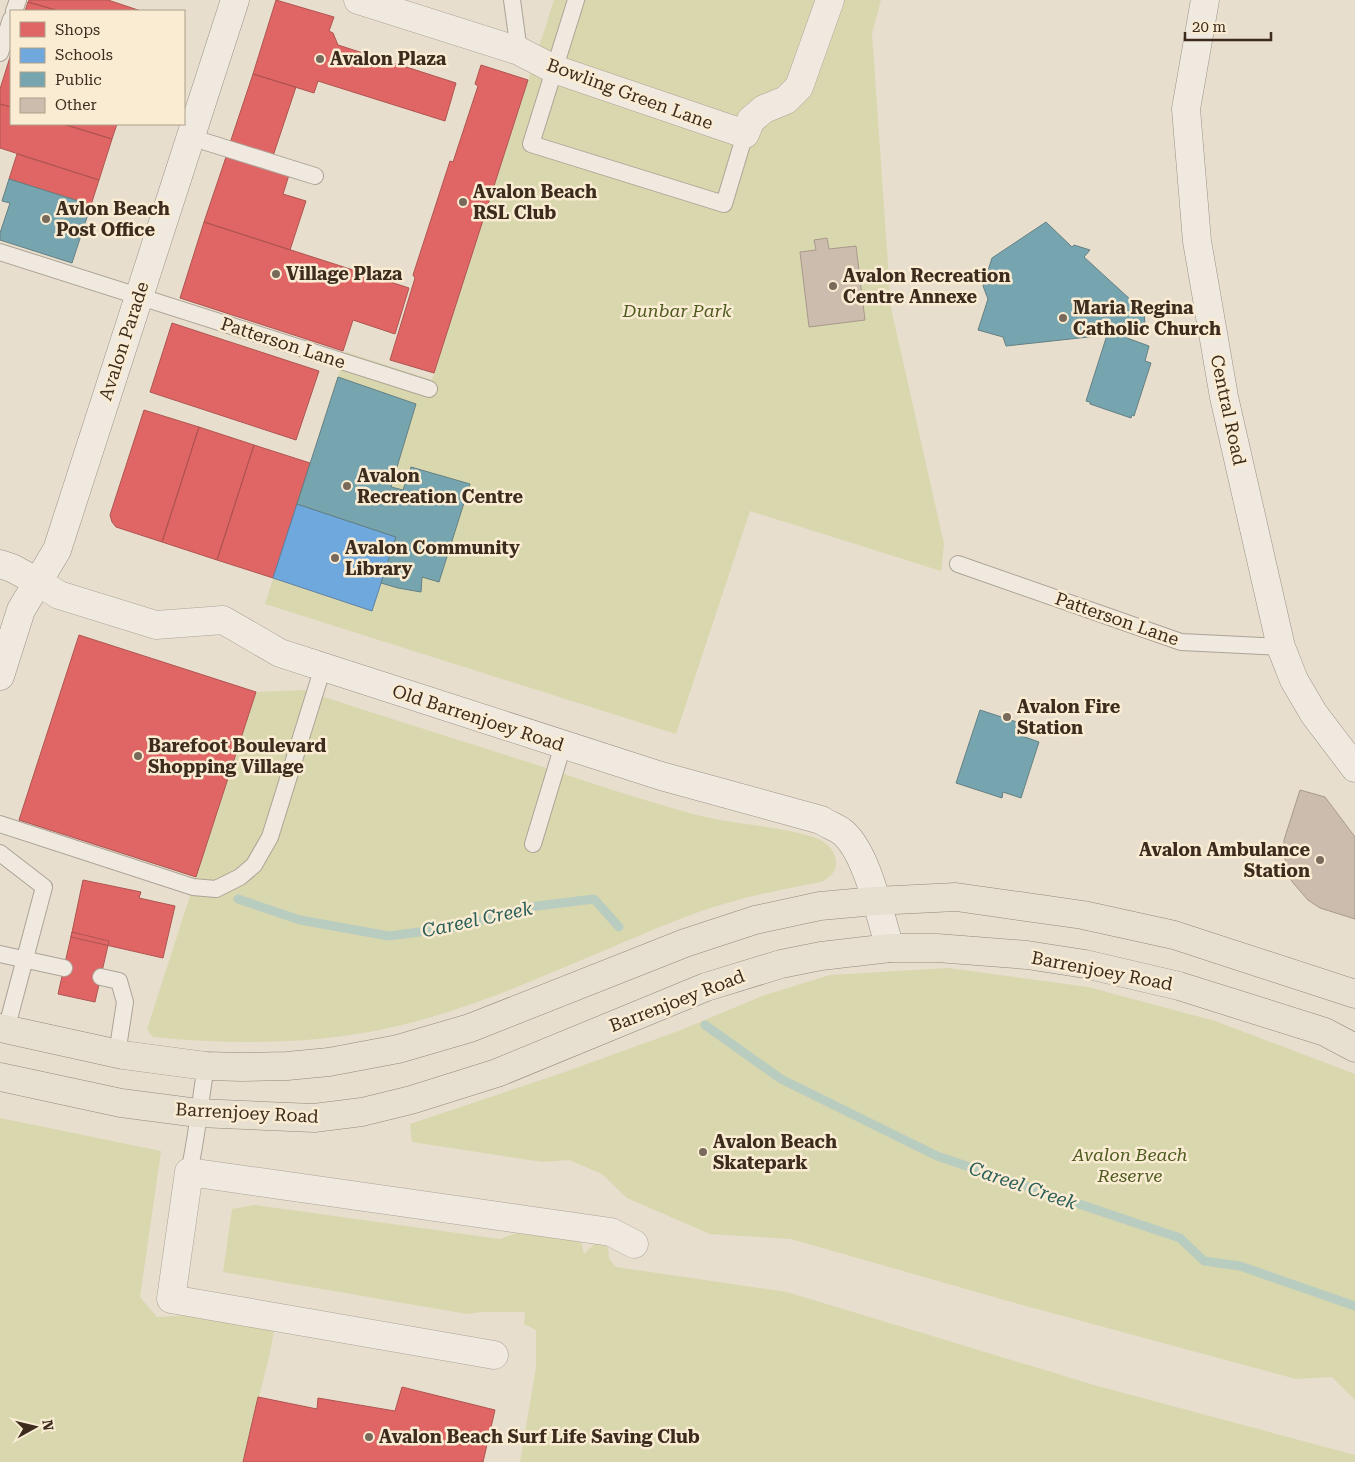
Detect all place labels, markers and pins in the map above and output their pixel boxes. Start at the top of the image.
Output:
place label: Avalon Plaza [330,48,447,69]
marker: Avalon Plaza [314,53,326,65]
place label: Avalon Beach RSL Club [473,181,597,223]
marker: Avalon Beach RSL Club [457,196,469,208]
place label: Avlon Beach Post Office [56,198,170,240]
marker: Avlon Beach Post Office [40,213,52,225]
place label: Village Plaza [286,263,403,284]
place label: Avalon Recreation Centre Annexe [843,265,1011,307]
marker: Village Plaza [270,268,282,280]
marker: Avalon Recreation Centre Annexe [827,280,839,292]
place label: Maria Regina Catholic Church [1073,297,1221,339]
marker: Maria Regina Catholic Church [1057,312,1069,324]
place label: Avalon Recreation Centre [357,465,523,507]
marker: Avalon Recreation Centre [341,480,353,492]
place label: Avalon Community Library [345,537,520,579]
marker: Avalon Community Library [329,552,341,564]
place label: Avalon Fire Station [1017,696,1121,738]
marker: Avalon Fire Station [1001,711,1013,723]
place label: Barefoot Boulevard Shopping Village [148,735,326,777]
marker: Barefoot Boulevard Shopping Village [132,750,144,762]
place label: Avalon Ambulance Station [1139,839,1310,881]
marker: Avalon Ambulance Station [1314,854,1326,866]
place label: Avalon Beach Skatepark [713,1131,837,1173]
marker: Avalon Beach Skatepark [697,1146,709,1158]
place label: Avalon Beach Surf Life Saving Club [379,1426,700,1447]
marker: Avalon Beach Surf Life Saving Club [363,1431,375,1443]

